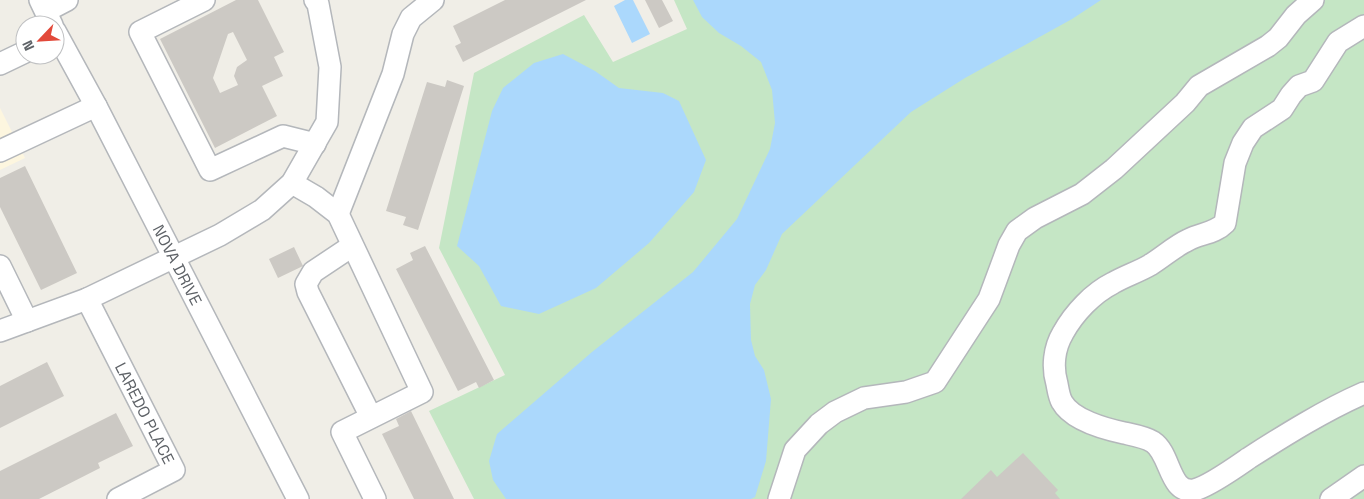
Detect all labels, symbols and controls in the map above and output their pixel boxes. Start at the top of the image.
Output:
north arrow [15,15,65,65]
text: N [18,37,38,54]
street label: NOVA DRIVE [148,221,207,309]
street label: LAREDO PLACE [110,359,179,468]

